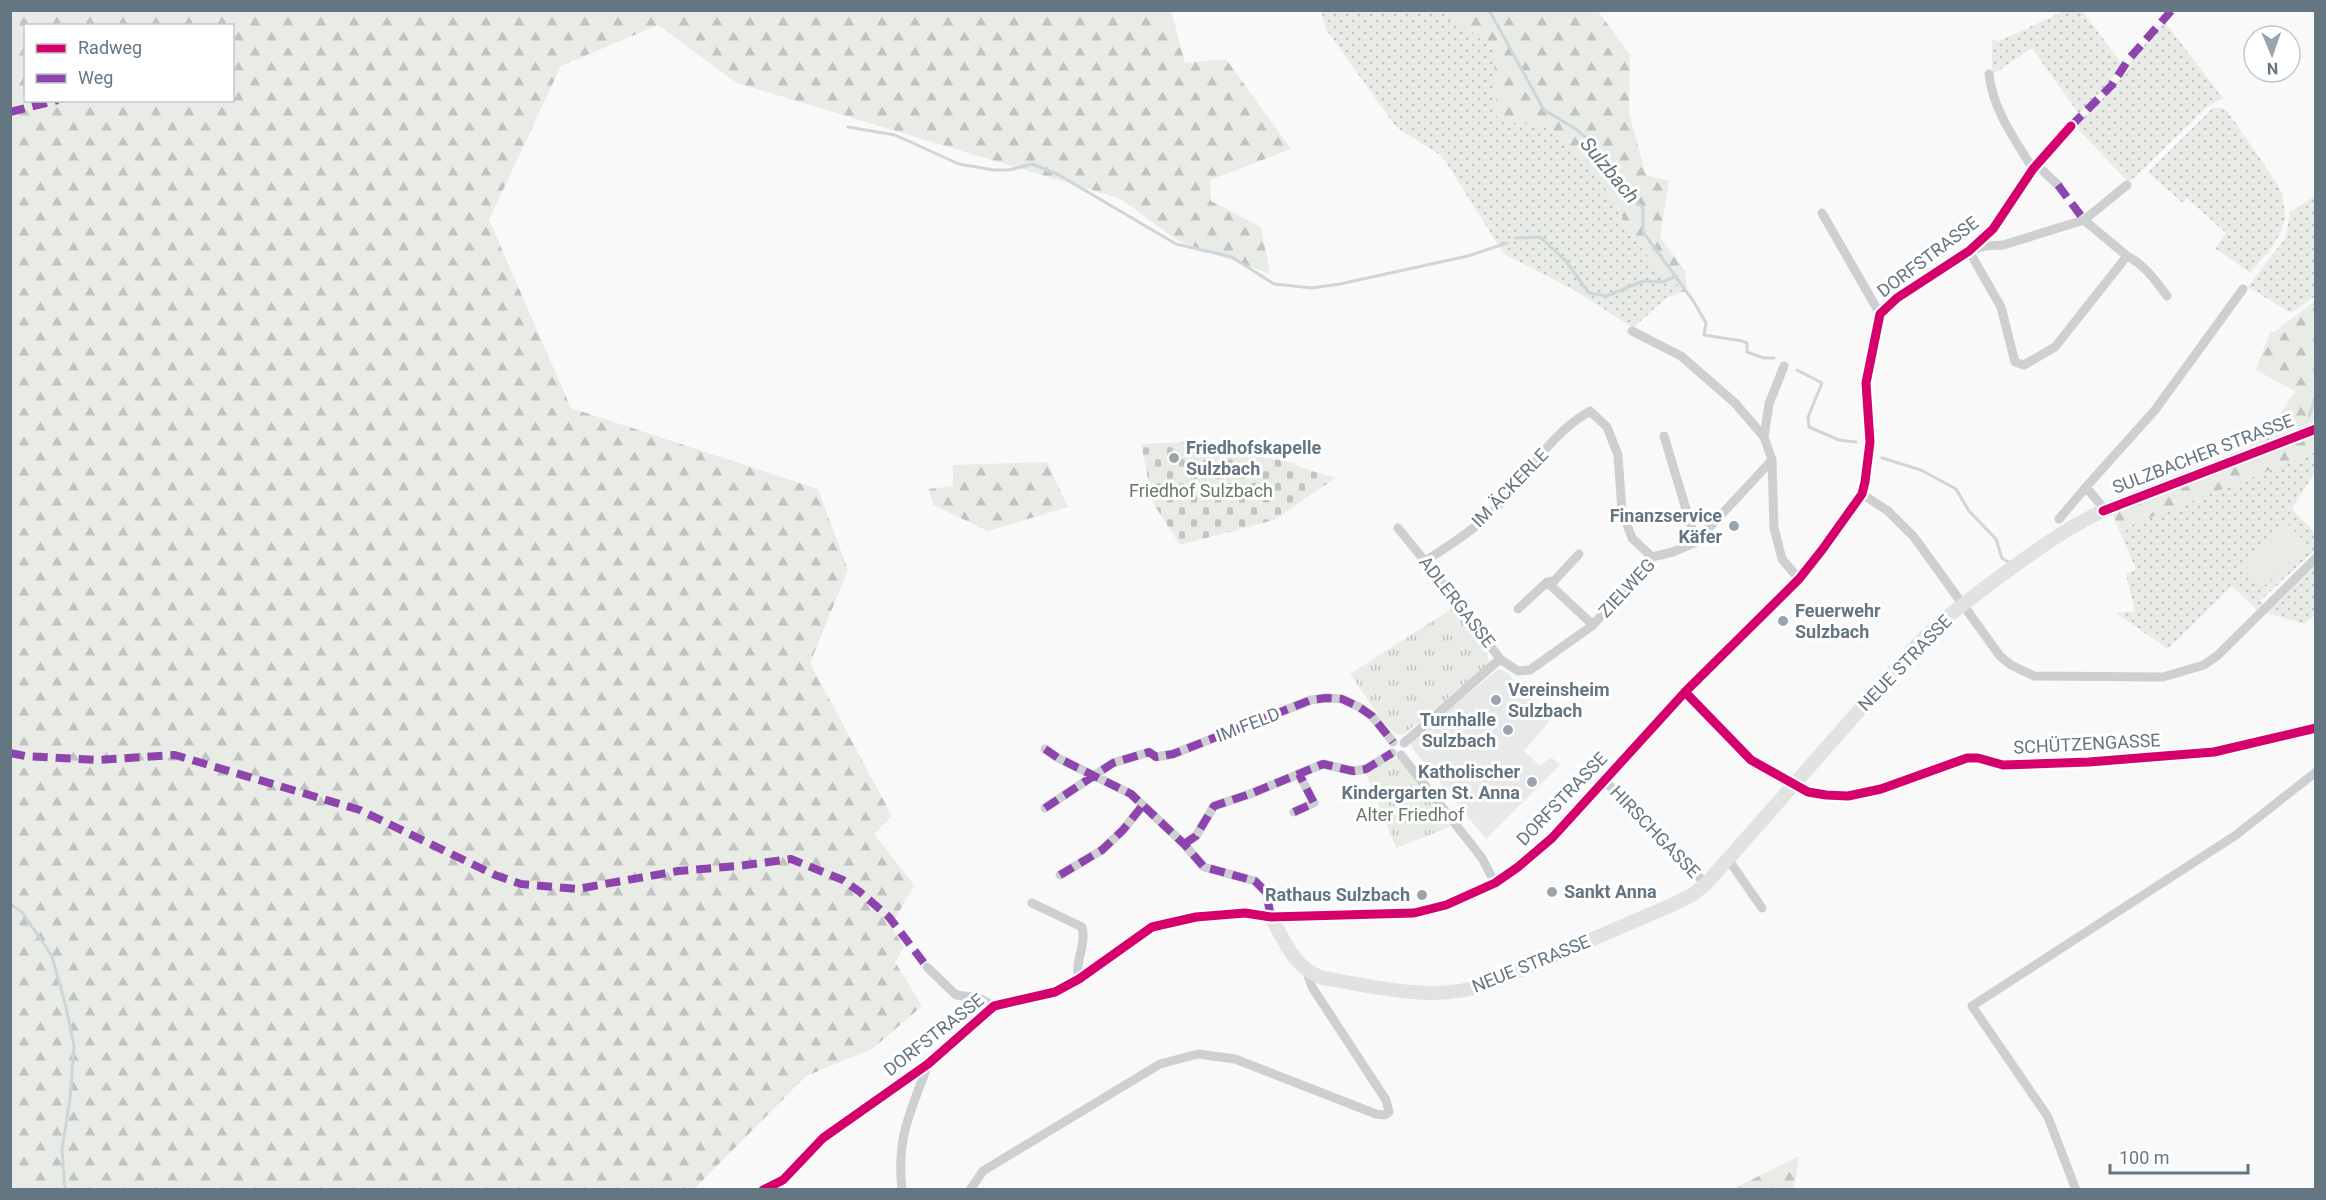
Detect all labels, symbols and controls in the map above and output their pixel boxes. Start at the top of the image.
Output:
legend [24,24,234,102]
north arrow [2242,24,2302,84]
text: Radweg [78,37,142,58]
text: N [2267,59,2278,78]
text: Weg [78,67,113,88]
water label: Sulzbach [1575,132,1645,208]
street label: DORFSTRASSE [1873,212,1982,301]
street label: SULZBACHER STRASSE [2109,409,2296,498]
place label: Friedhofskapelle Sulzbach [1186,437,1321,479]
street label: IM ÄCKERLE [1467,444,1552,531]
marker: Friedhofskapelle Sulzbach [1167,451,1181,465]
park label: Friedhof Sulzbach [1129,480,1273,501]
place label: Finanzservice Käfer [1610,505,1722,547]
marker: Finanzservice Käfer [1727,519,1741,533]
street label: ADLERGASSE [1415,552,1500,652]
street label: ZIELWEG [1594,554,1659,621]
place label: Feuerwehr Sulzbach [1795,600,1881,642]
street label: NEUE STRASSE [1854,610,1956,715]
marker: Feuerwehr Sulzbach [1776,614,1790,628]
place label: Vereinsheim Sulzbach [1508,679,1610,721]
marker: Vereinsheim Sulzbach [1489,693,1503,707]
street label: IM FELD [1213,703,1283,746]
place label: Turnhalle Sulzbach [1420,709,1496,751]
marker: Turnhalle Sulzbach [1501,723,1515,737]
street label: SCHÜTZENGASSE [2013,729,2161,758]
street label: DORFSTRASSE [1512,748,1611,850]
place label: Katholischer Kindergarten St. Anna [1342,761,1520,803]
marker: Katholischer Kindergarten St. Anna [1525,775,1539,789]
street label: HIRSCHGASSE [1606,781,1704,882]
park label: Alter Friedhof [1356,804,1465,825]
place label: Sankt Anna [1564,881,1657,902]
place label: Rathaus Sulzbach [1265,884,1410,905]
marker: Sankt Anna [1545,885,1559,899]
marker: Rathaus Sulzbach [1415,888,1429,902]
street label: NEUE STRASSE [1469,930,1593,997]
street label: DORFSTRASSE [880,989,988,1080]
scale bar [2110,1137,2248,1175]
text: 100 m [2119,1147,2170,1168]

